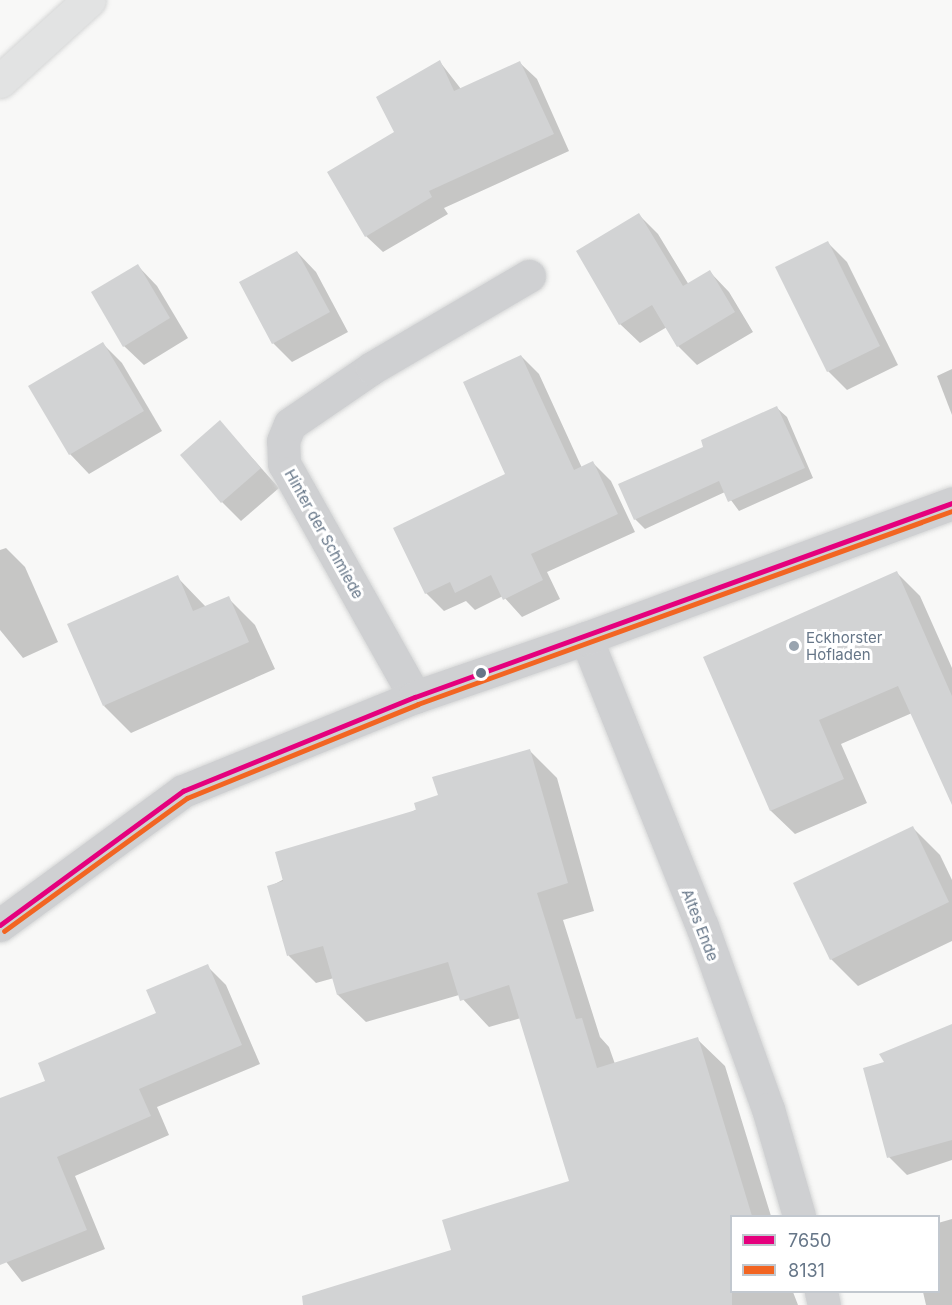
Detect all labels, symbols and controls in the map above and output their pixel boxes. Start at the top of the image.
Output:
street label: Hinter der Schmiede [281,466,367,602]
place label: Eckhorster Hofladen [806,628,882,663]
marker: Eckhorster Hofladen [787,639,801,653]
unlabelled marker [475,667,487,679]
street label: Altes Ende [678,886,722,964]
legend [730,1215,940,1293]
text: 7650 [788,1230,831,1251]
text: 8131 [788,1260,825,1281]

